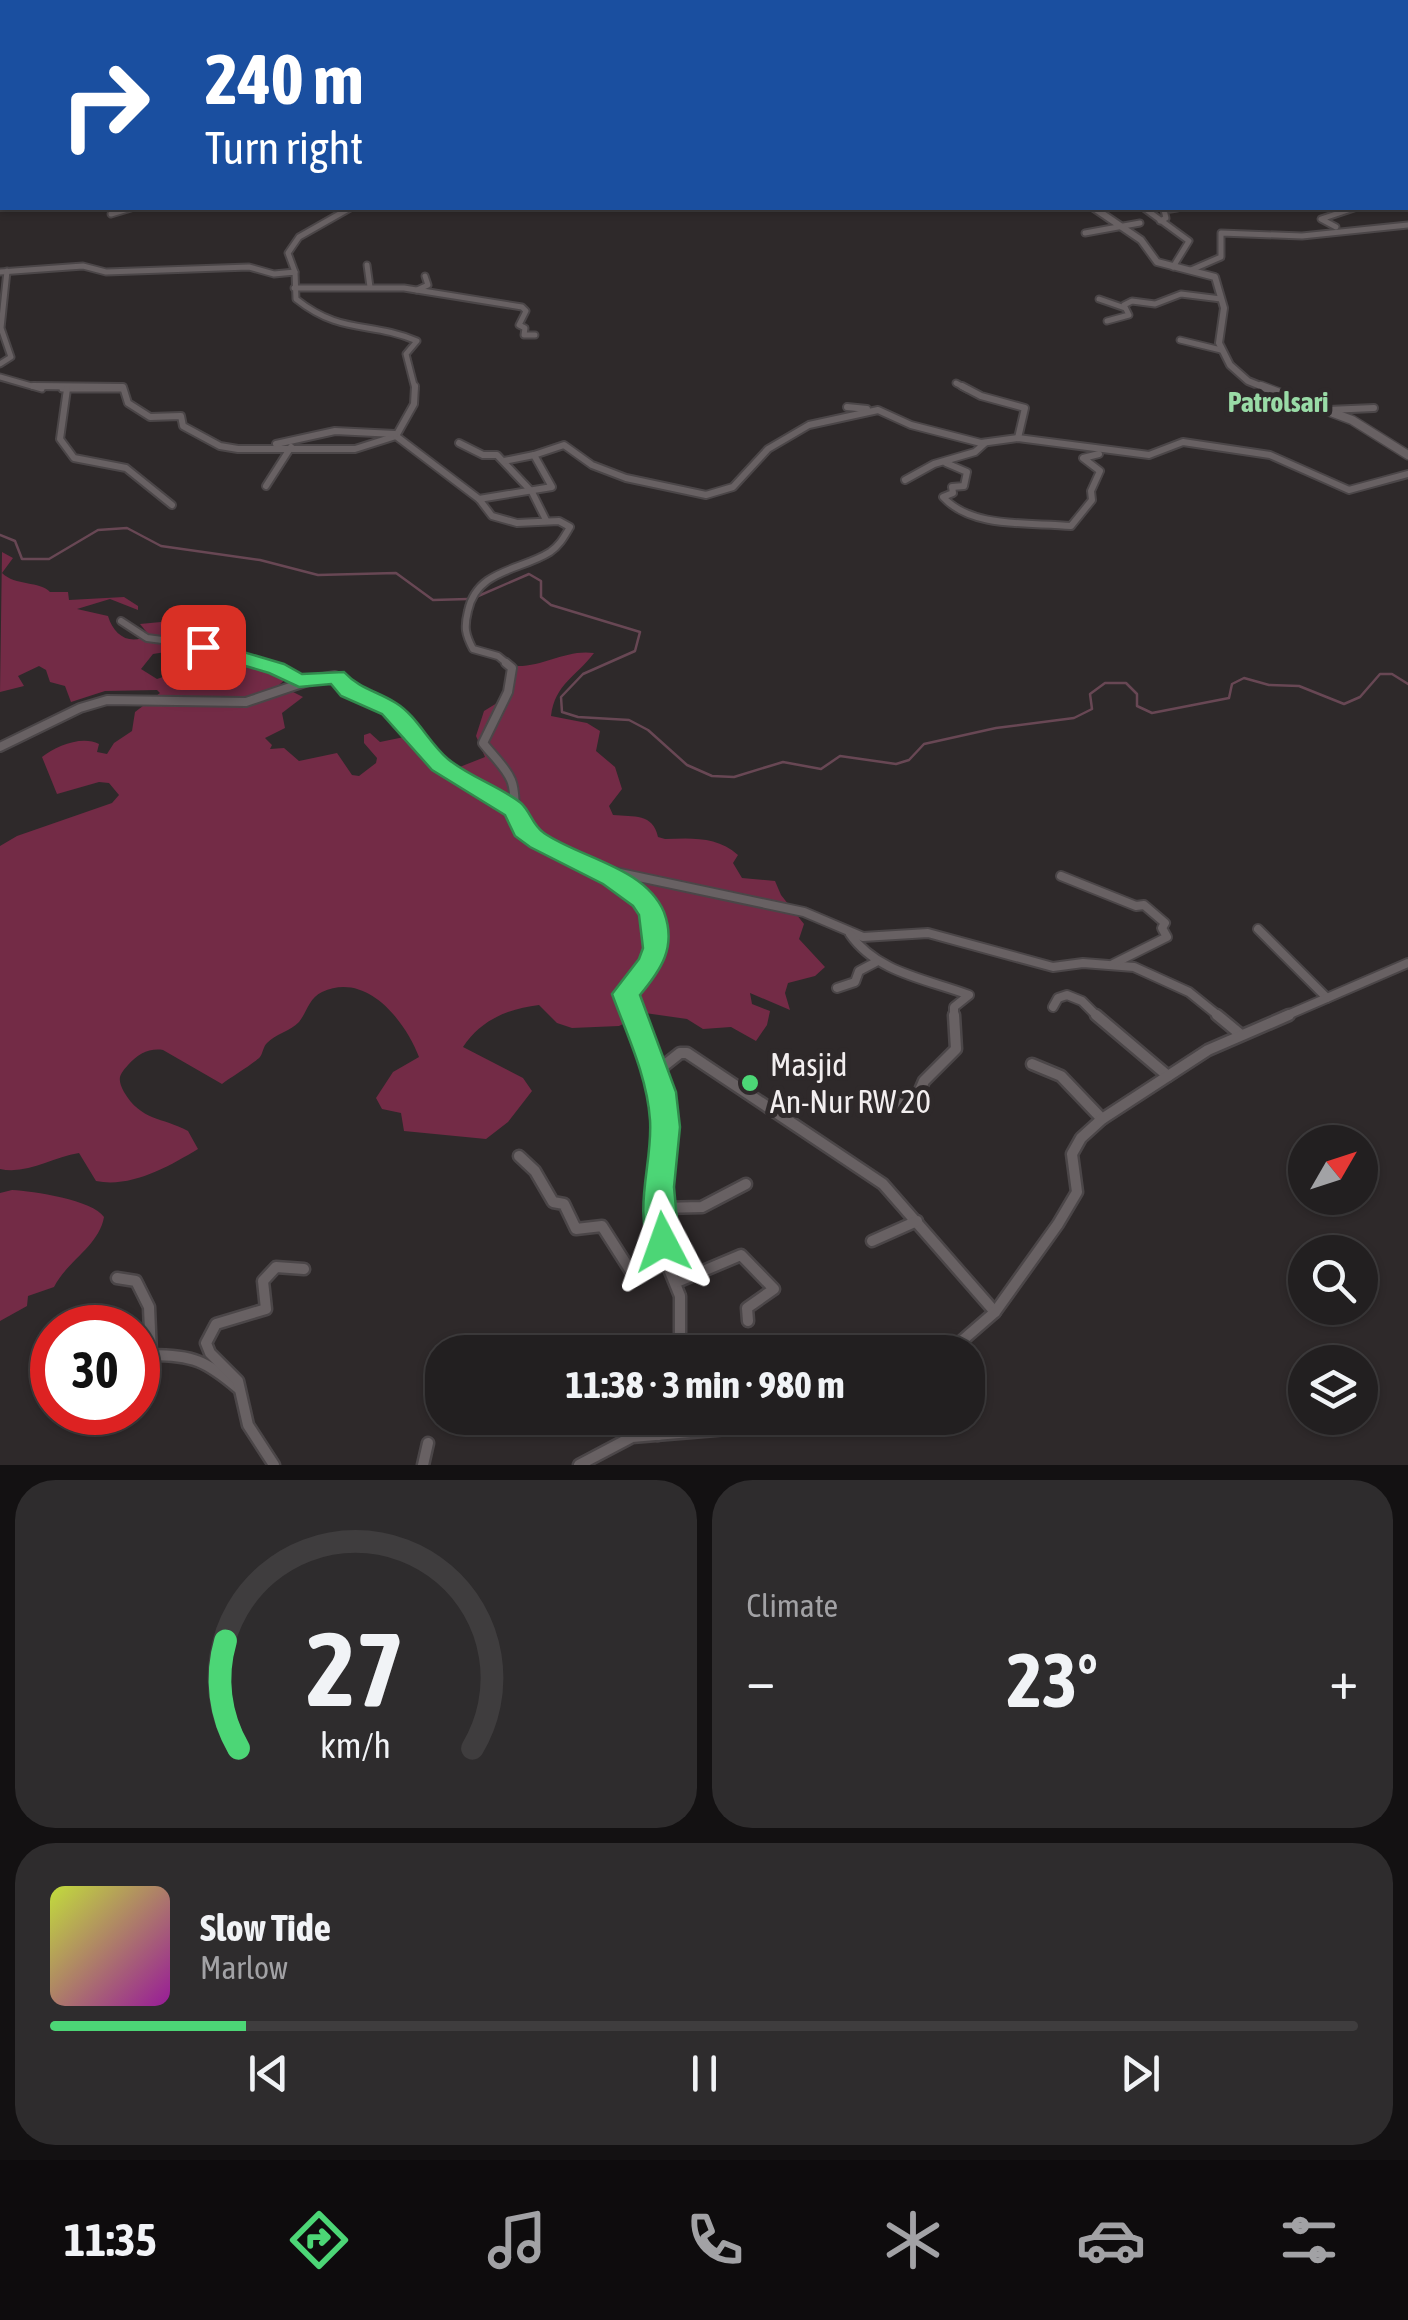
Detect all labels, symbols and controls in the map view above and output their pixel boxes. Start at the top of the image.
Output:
text: 240 m [205,39,364,119]
icon: right [40,40,170,170]
text: Turn right [205,122,363,174]
district label: Patrolsari [1228,386,1328,418]
pin [161,605,246,690]
icon: arrive [176,620,231,675]
place label: Masjid An-Nur RW 20 [770,1046,931,1120]
marker: Masjid An-Nur RW 20 [739,1072,761,1094]
north arrow [1288,1125,1378,1215]
map controls [1288,1125,1378,1435]
position arrow [611,1190,715,1294]
button: search [1288,1235,1378,1325]
speed limit sign: 30 [30,1305,160,1435]
button: layers [1288,1345,1378,1435]
text: 11:38 · 3 min · 980 m [565,1363,845,1406]
text: Climate [747,1587,838,1624]
text: 27 [307,1609,405,1728]
text: 23° [1007,1637,1098,1723]
text: − [747,1648,775,1711]
text: + [1329,1648,1358,1711]
text: km/h [320,1725,391,1766]
text: Slow Tide [200,1906,331,1949]
text: Marlow [200,1949,288,1986]
icon: previous [241,2046,296,2101]
icon: pause [677,2046,732,2101]
icon: next [1113,2046,1168,2101]
icon: directions [284,2205,354,2275]
icon: music [482,2205,552,2275]
icon: phone [680,2205,750,2275]
icon: climate [878,2205,948,2275]
icon: car [1076,2205,1146,2275]
icon: filters [1274,2205,1344,2275]
text: 11:35 [64,2214,157,2266]

